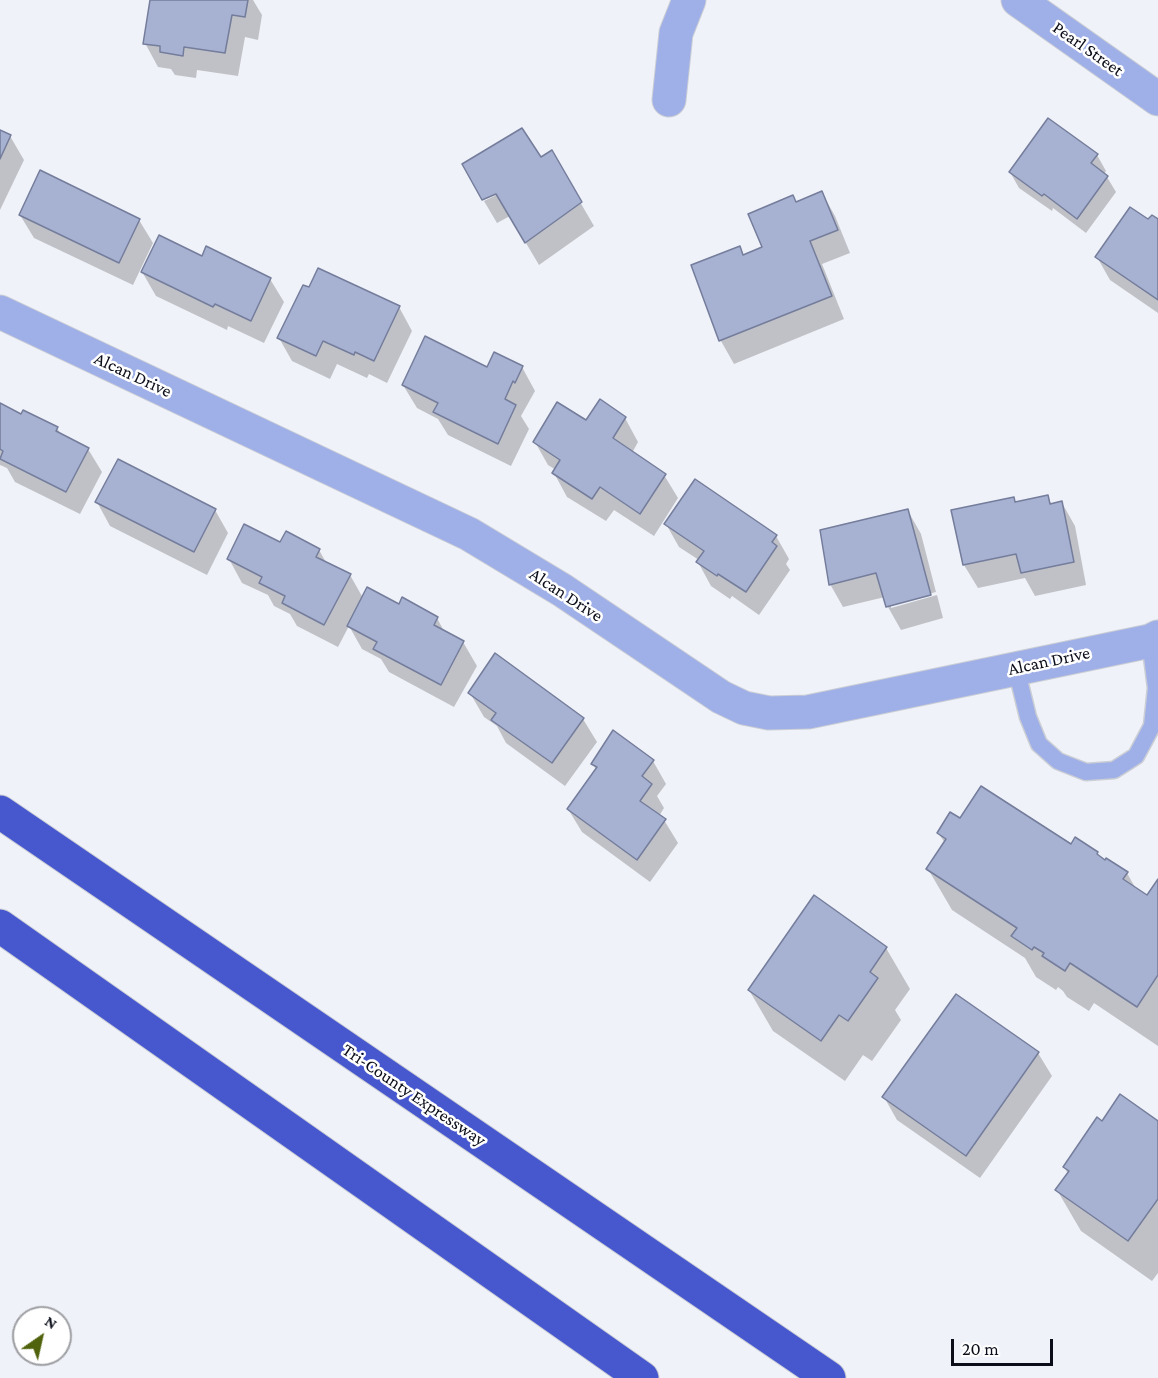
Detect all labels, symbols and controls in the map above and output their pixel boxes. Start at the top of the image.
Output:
street label: Pearl Street [1048,17,1128,81]
street label: Alcan Drive [91,348,175,402]
street label: Alcan Drive [525,563,607,627]
street label: Alcan Drive [1006,642,1092,680]
street label: Tri-County Expressway [338,1039,490,1151]
north arrow [12,1306,72,1366]
text: N [42,1312,61,1332]
scale bar [954,1327,1056,1365]
text: 20 m [962,1339,999,1359]

